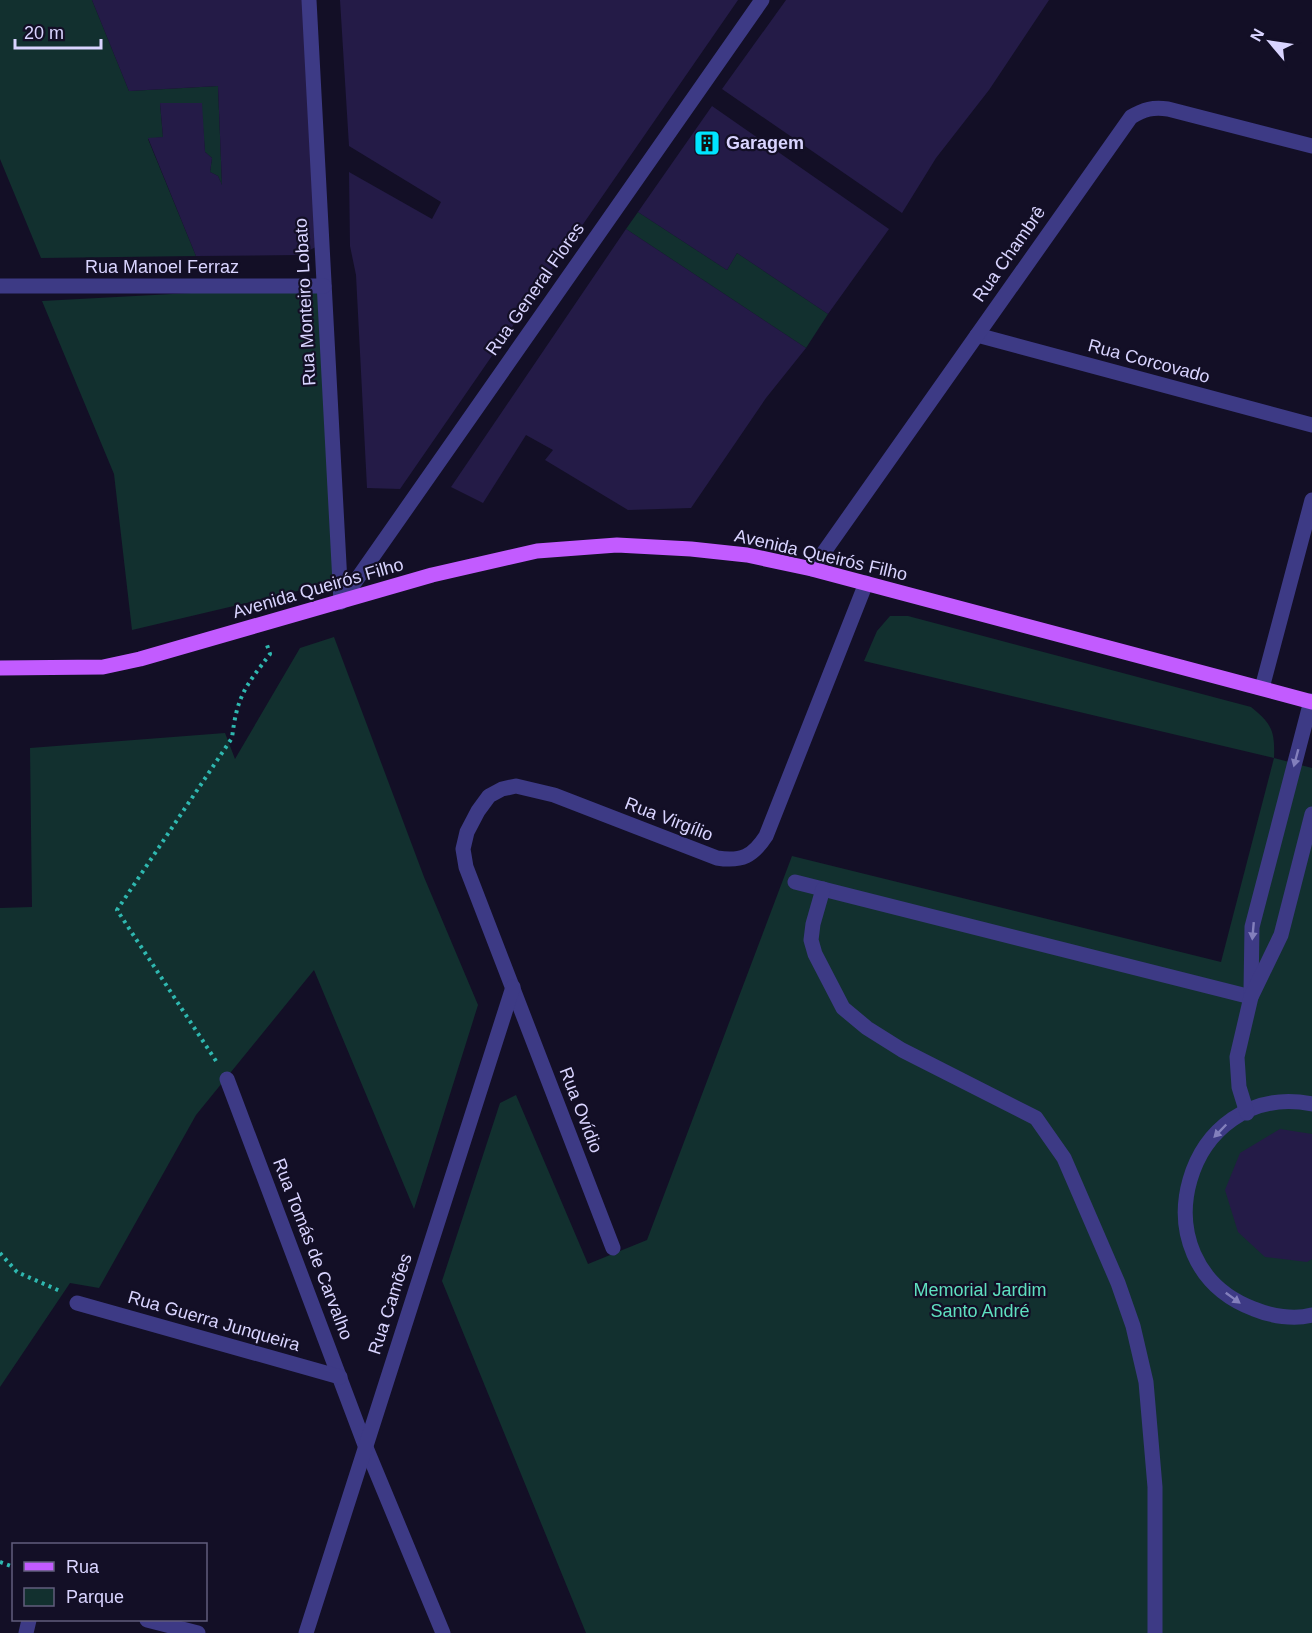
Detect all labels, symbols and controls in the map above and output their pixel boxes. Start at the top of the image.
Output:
scale bar [15,12,100,50]
north arrow [1240,12,1300,72]
text: 20 m [24,23,64,43]
text: N [1247,26,1268,44]
building icon: Garagem [692,128,722,158]
place label: Garagem [726,133,804,153]
street label: Rua Chambrê [969,202,1049,306]
street label: Rua Monteiro Lobato [291,218,319,386]
street label: Rua General Flores [482,219,588,359]
street label: Rua Manoel Ferraz [85,257,239,277]
street label: Rua Corcovado [1086,335,1212,387]
street label: Avenida Queirós Filho [733,525,909,585]
street label: Avenida Queirós Filho [230,554,406,622]
one-way arrow [1291,749,1300,767]
street label: Rua Virgílio [622,793,716,845]
one-way arrow [1248,921,1258,940]
street label: Rua Ovídio [556,1064,606,1156]
one-way arrow [1213,1123,1227,1137]
street label: Rua Tomás de Carvalho [269,1155,357,1343]
street label: Rua Camões [364,1251,416,1357]
park label: Memorial Jardim Santo André [913,1280,1047,1321]
street label: Rua Guerra Junqueira [126,1287,303,1355]
one-way arrow [1225,1292,1241,1304]
legend [12,1543,207,1621]
text: Rua [66,1557,100,1577]
text: Parque [66,1587,124,1607]

